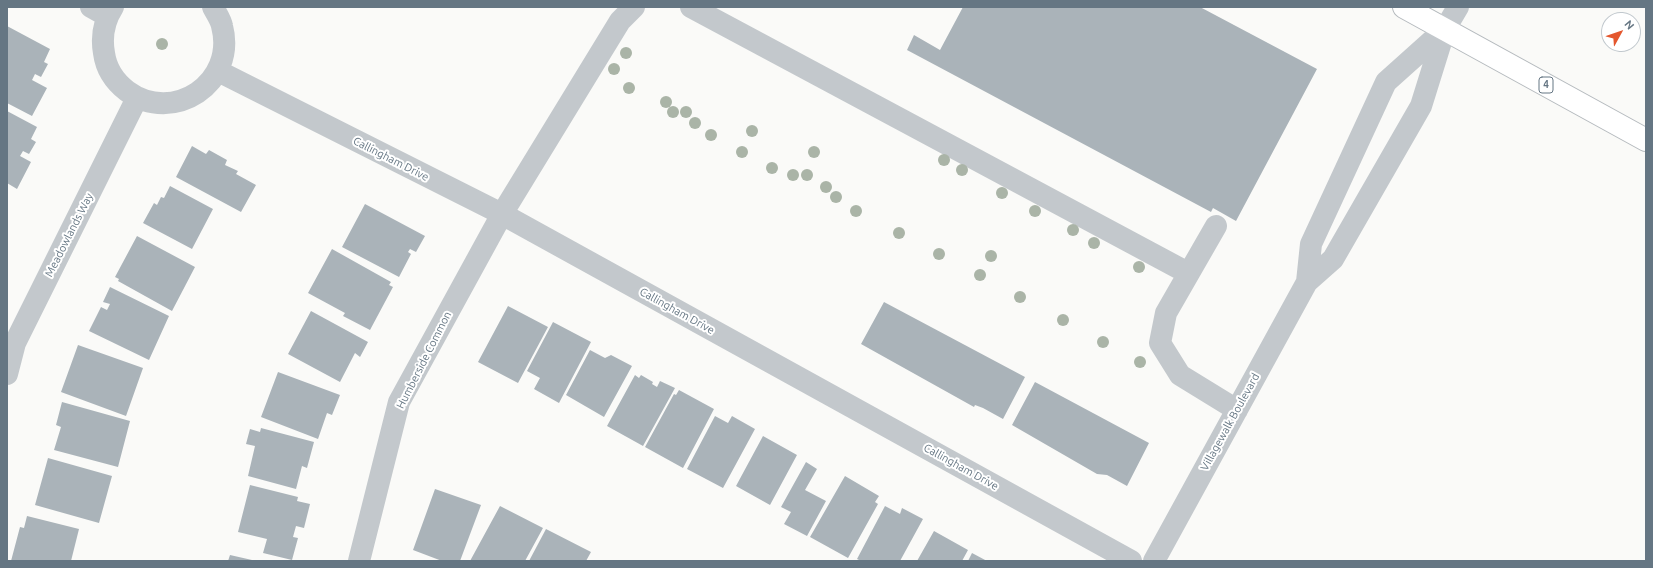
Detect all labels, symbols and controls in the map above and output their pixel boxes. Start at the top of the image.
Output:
north arrow [1601,12,1641,52]
text: N [1622,18,1637,32]
road number: 4 [1539,77,1553,93]
street label: Callingham Drive [351,134,431,184]
street label: Meadowlands Way [42,191,96,279]
street label: Callingham Drive [637,285,717,337]
street label: Humberside Common [394,309,454,411]
street label: Villagewalk Boulevard [1198,371,1262,473]
street label: Callingham Drive [921,441,1001,493]

